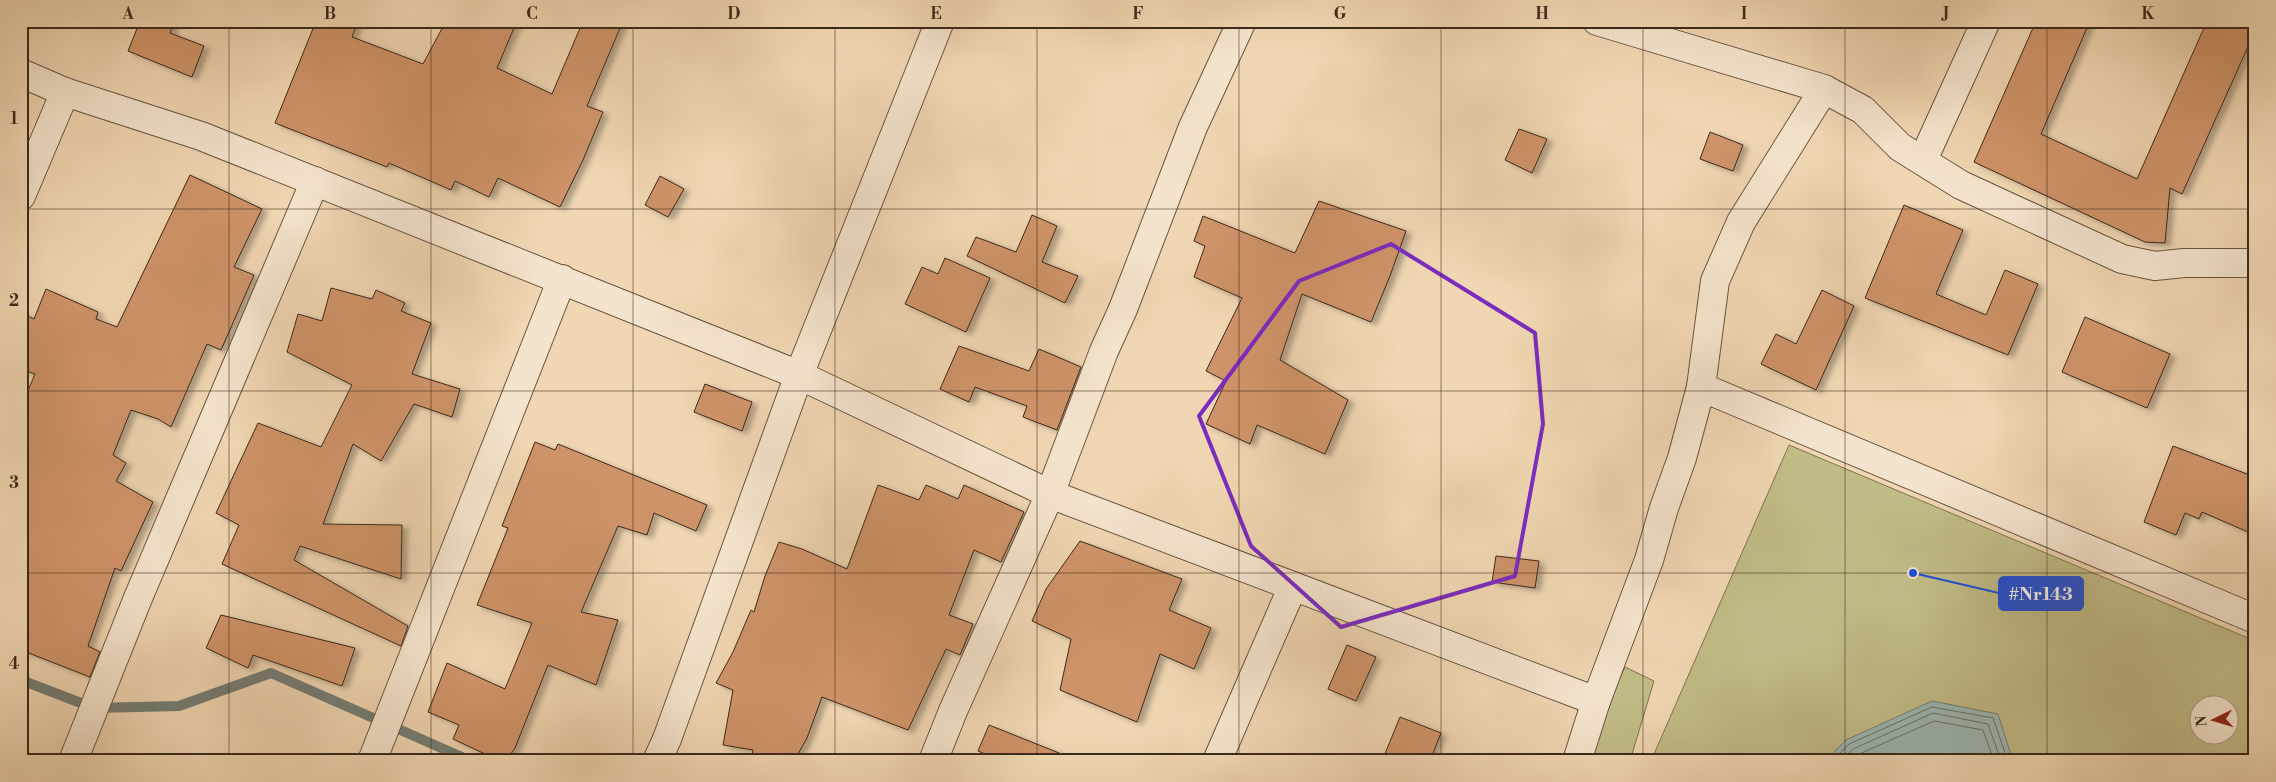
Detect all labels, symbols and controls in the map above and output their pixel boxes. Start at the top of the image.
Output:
text: A [121,4,134,24]
text: B [324,4,336,24]
text: C [526,4,538,24]
text: D [728,4,741,24]
text: E [930,4,942,24]
text: F [1132,4,1144,24]
text: G [1334,4,1347,24]
text: H [1535,4,1549,24]
text: I [1741,4,1747,24]
text: J [1941,4,1949,24]
text: K [2142,4,2156,24]
text: 1 [10,109,18,129]
text: 2 [9,291,19,311]
text: 3 [9,473,19,493]
callout: #Nr143 [1999,577,2083,610]
text: #Nr143 [2009,583,2073,606]
text: 4 [9,654,20,674]
north arrow [2188,694,2238,744]
text: N [2193,715,2211,727]

